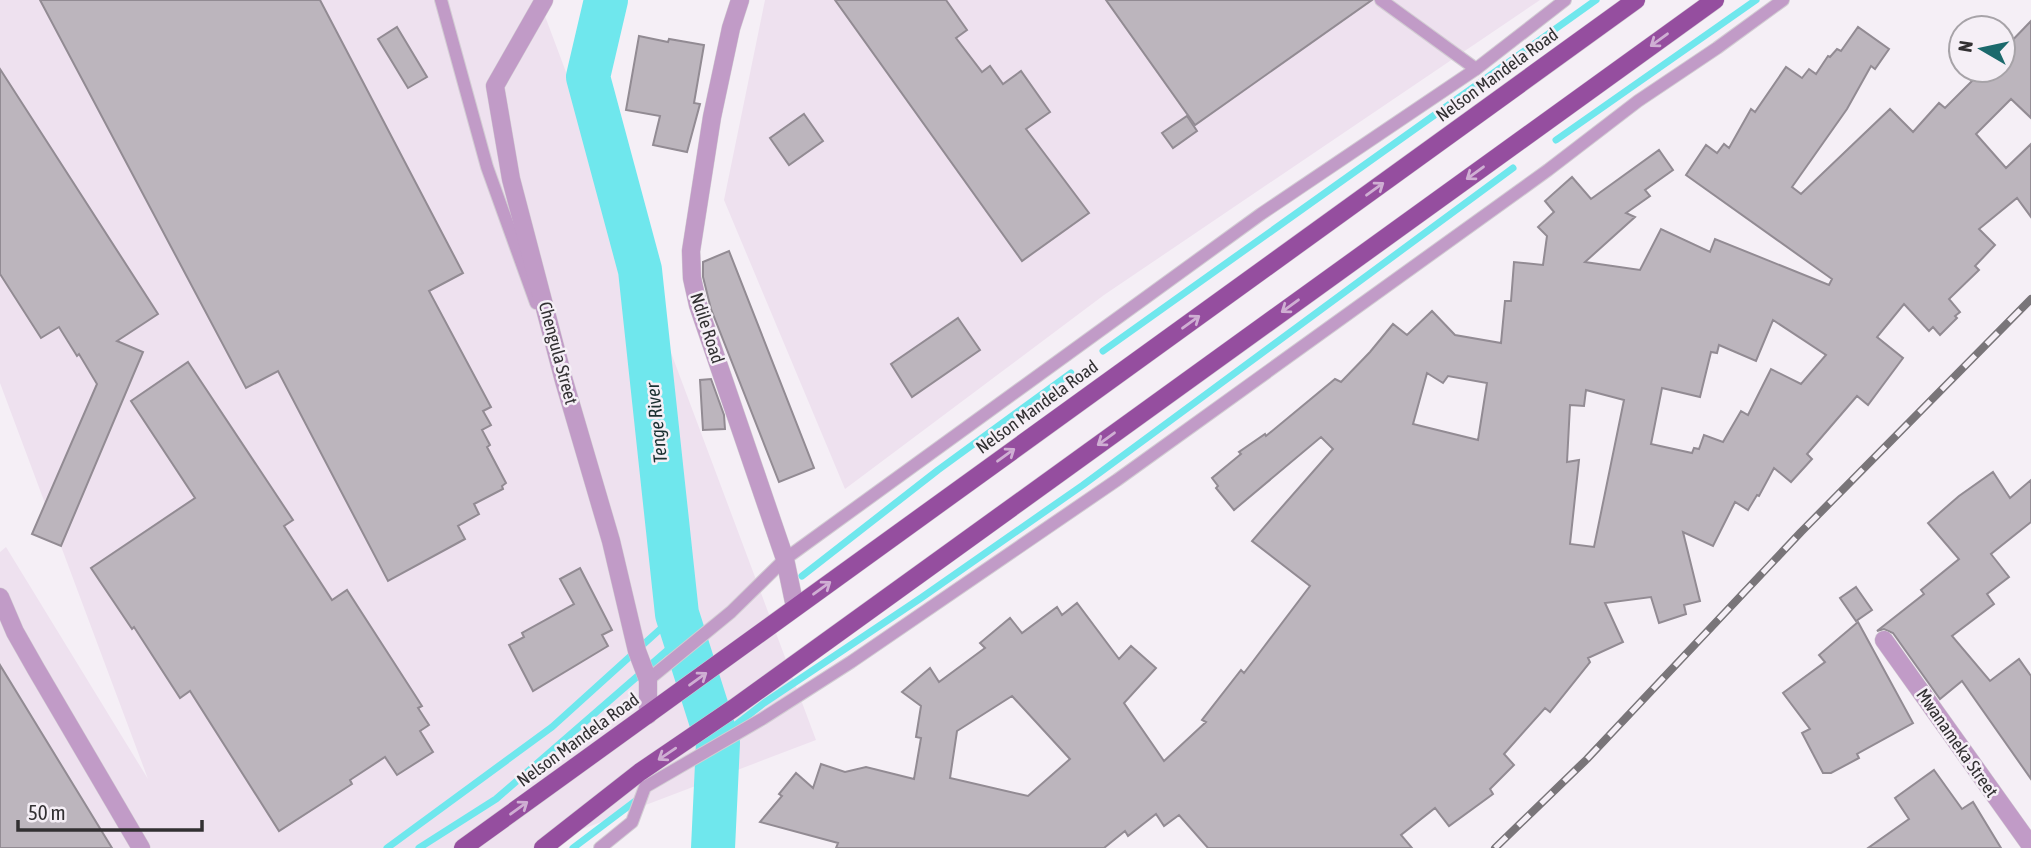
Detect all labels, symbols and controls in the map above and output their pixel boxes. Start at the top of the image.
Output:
north arrow [1947,14,2017,84]
street label: Nelson Mandela Road [1432,23,1562,126]
one-way arrow [1650,33,1669,47]
text: N [1953,39,1977,54]
one-way arrow [1466,165,1485,180]
one-way arrow [1365,182,1384,197]
street label: Ndile Road [686,290,729,366]
street label: Chengula Street [535,299,582,406]
one-way arrow [1281,299,1300,313]
one-way arrow [1181,315,1200,330]
street label: Nelson Mandela Road [972,355,1102,458]
water label: Tenge River [641,380,671,464]
one-way arrow [1097,432,1116,446]
one-way arrow [996,448,1015,463]
one-way arrow [812,581,830,596]
one-way arrow [688,672,707,686]
street label: Mwanameka Street [1912,684,2003,801]
street label: Nelson Mandela Road [513,688,643,791]
one-way arrow [658,747,677,761]
scale bar [18,788,201,832]
text: 50 m [28,800,66,824]
one-way arrow [509,801,528,815]

